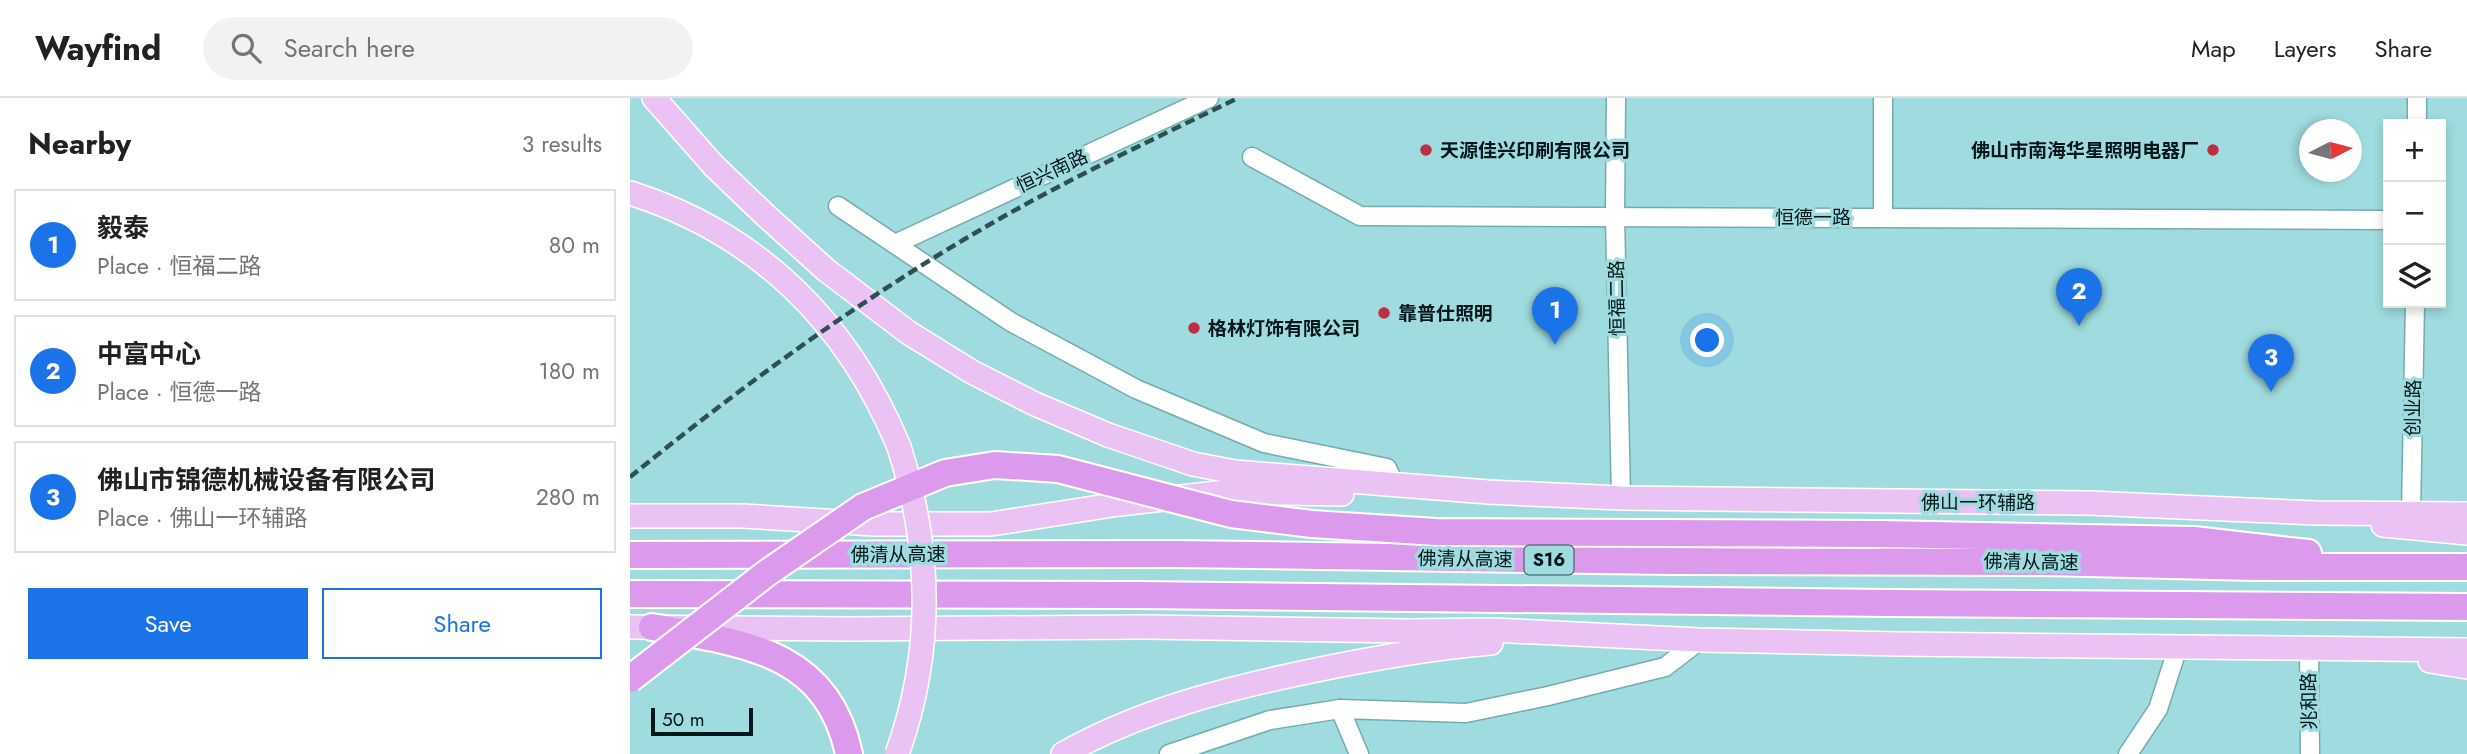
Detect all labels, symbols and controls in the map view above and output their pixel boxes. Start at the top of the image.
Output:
search box [203,17,693,80]
text: Wayfind [35,25,161,72]
icon: search [227,29,265,67]
text: Search here [283,29,415,67]
text: Map [2191,31,2236,66]
text: Layers [2274,31,2336,66]
text: Share [2374,31,2432,66]
north arrow [2299,119,2362,182]
map controls [2383,119,2446,308]
button: + [2383,119,2446,182]
text: Nearby [28,122,131,165]
text: 3 results [522,127,602,161]
place label: 天源佳兴印刷有限公司 [1440,137,1630,164]
place label: 佛山市南海华星照明电器厂 [1971,137,2199,164]
marker: 天源佳兴印刷有限公司 [1418,142,1434,158]
marker: 佛山市南海华星照明电器厂 [2205,142,2221,158]
street label: 恒兴南路 [1012,143,1092,199]
button: − [2383,182,2446,245]
street label: 恒德一路 [1775,204,1851,231]
text: 毅泰 [97,209,149,247]
text: 1 [47,228,59,262]
text: 80 m [549,228,600,262]
button: layers [2383,245,2446,308]
text: Place · 恒福二路 [97,249,262,283]
street label: 恒福二路 [1603,260,1631,336]
pin: 2 [2056,268,2102,326]
pin: 1 [1532,287,1578,345]
place label: 靠普仕照明 [1398,300,1493,327]
marker: 靠普仕照明 [1376,305,1392,321]
place label: 格林灯饰有限公司 [1208,315,1360,342]
marker: 格林灯饰有限公司 [1186,320,1202,336]
your location [1690,323,1724,357]
pin: 3 [2248,334,2294,392]
text: 中富中心 [97,335,201,373]
text: 2 [45,354,61,388]
text: 180 m [538,354,600,388]
text: Place · 恒德一路 [97,375,262,409]
street label: 创业路 [2399,379,2427,437]
text: 佛山市锦德机械设备有限公司 [97,461,435,499]
text: 3 [46,480,60,514]
text: 280 m [536,480,600,514]
street label: 佛山一环辅路 [1921,489,2035,516]
text: Place · 佛山一环辅路 [97,501,308,535]
street label: 佛清从高速 [850,541,946,568]
street label: 佛清从高速 [1417,545,1513,573]
road number: S16 [1524,546,1574,574]
street label: 佛清从高速 [1983,548,2079,576]
button: Save [28,588,308,659]
button: Share [322,588,602,659]
street label: 兆和路 [2295,672,2323,730]
scale bar [651,705,752,737]
text: 50 m [662,706,705,733]

